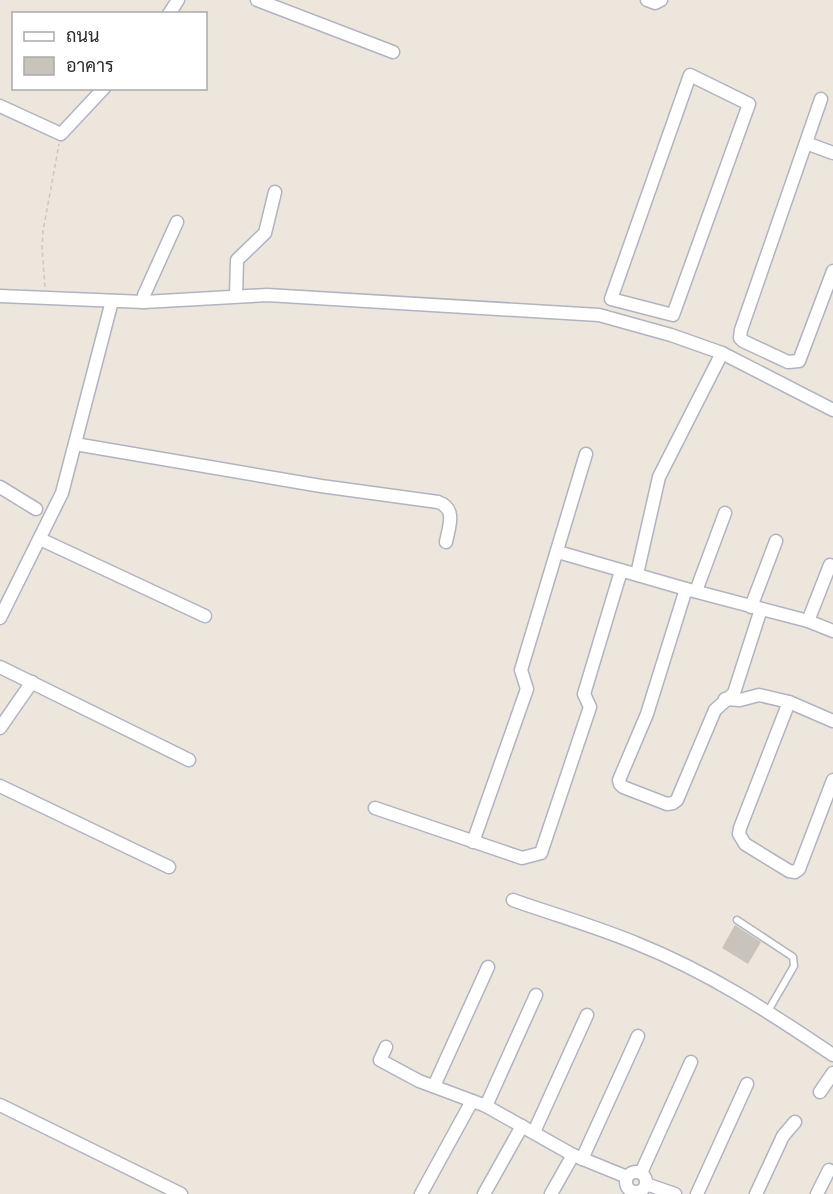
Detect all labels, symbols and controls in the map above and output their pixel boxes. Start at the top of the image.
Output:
legend [12,12,207,90]
text: ถนน [66,25,99,47]
text: อาคาร [66,55,114,77]

